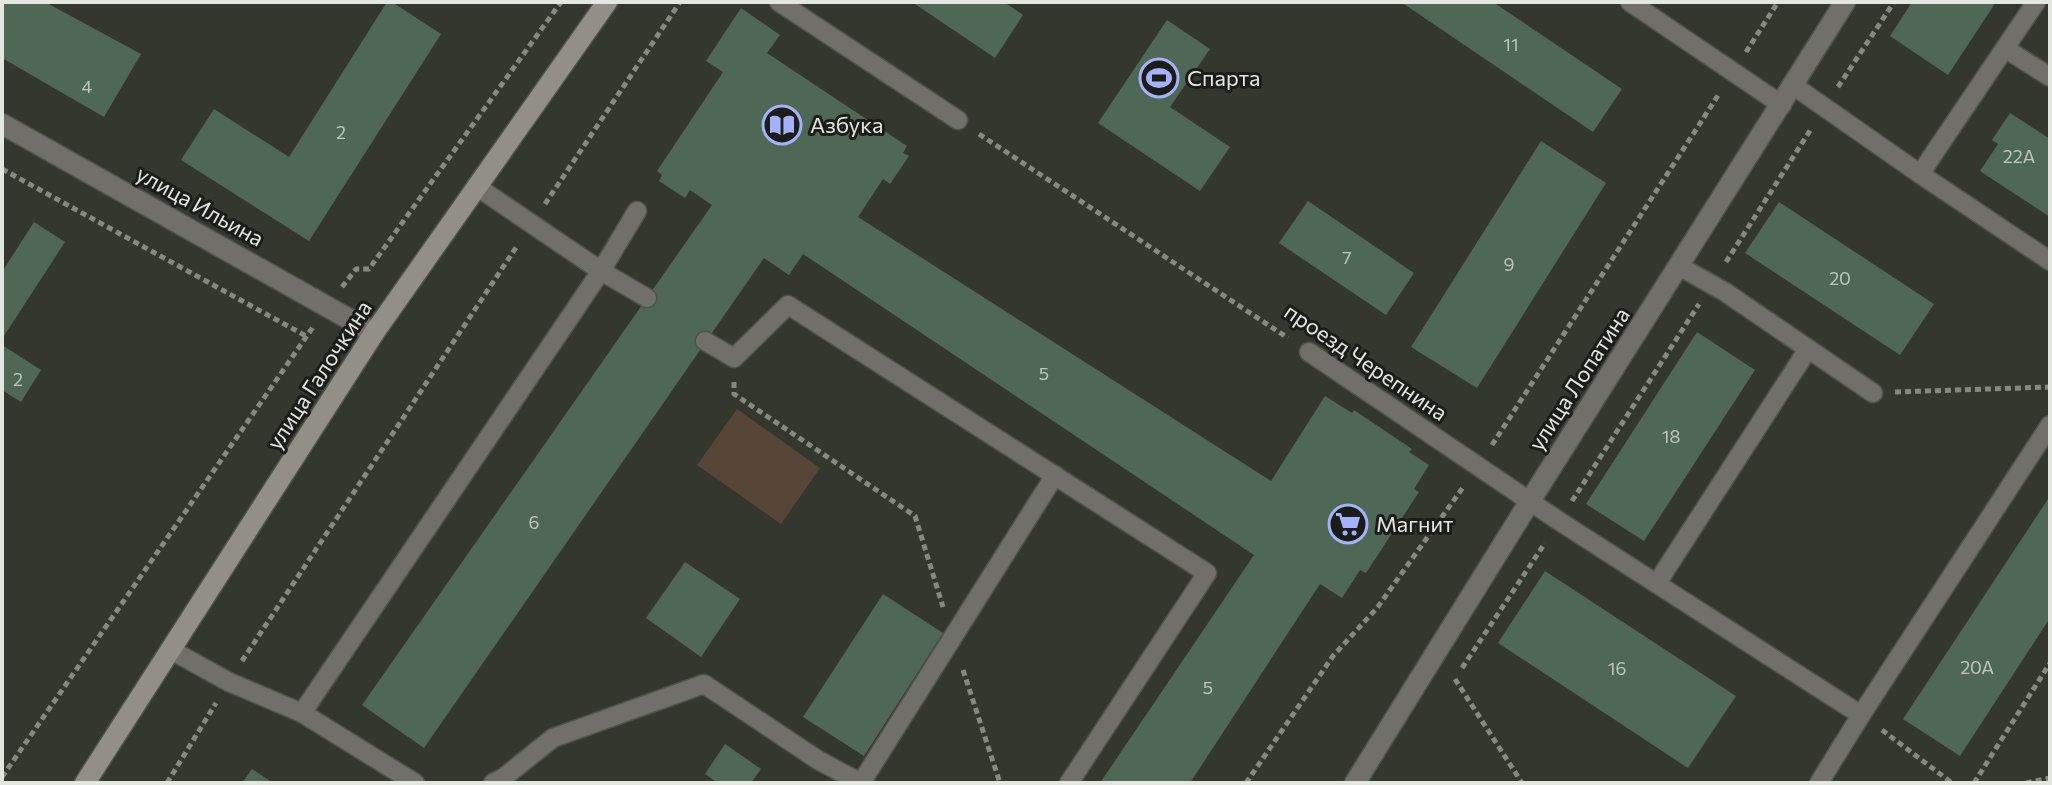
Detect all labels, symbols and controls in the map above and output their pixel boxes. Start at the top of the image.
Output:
house number: 11 [1503,33,1519,55]
sports icon: Спарта [1138,57,1180,99]
place label: Спарта [1187,64,1260,91]
house number: 4 [82,75,93,97]
library icon: Азбука [761,104,803,146]
place label: Азбука [810,111,883,138]
house number: 2 [336,121,346,143]
house number: 22А [2003,145,2035,167]
street label: улица Ильина [132,159,269,252]
house number: 7 [1342,246,1352,268]
house number: 9 [1504,253,1514,275]
house number: 20 [1829,267,1851,289]
street label: улица Галочкина [260,295,377,454]
street label: проезд Черепнина [1280,297,1453,426]
street label: улица Лопатина [1522,302,1635,455]
house number: 5 [1039,362,1049,384]
house number: 2 [13,368,23,390]
house number: 18 [1662,425,1680,447]
supermarket icon: Магнит [1327,503,1369,545]
place label: Магнит [1376,510,1453,537]
house number: 6 [529,511,539,533]
house number: 20А [1960,656,1994,678]
house number: 16 [1608,657,1626,679]
house number: 5 [1203,676,1213,698]

